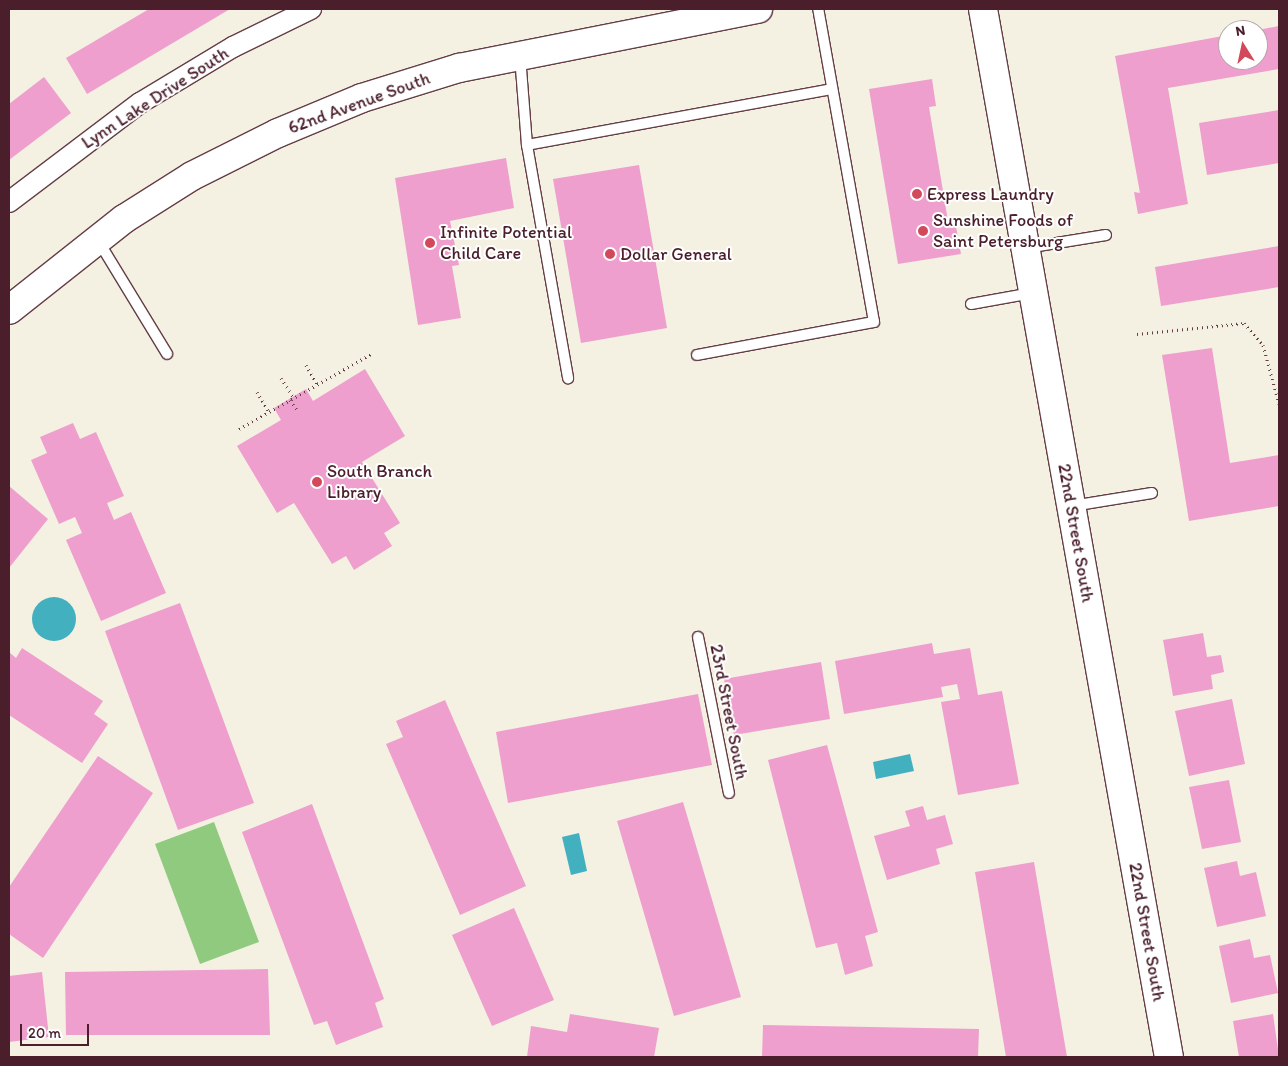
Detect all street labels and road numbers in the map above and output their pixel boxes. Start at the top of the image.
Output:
street label: Lynn Lake Drive South [77,42,233,154]
street label: 62nd Avenue South [286,67,432,139]
street label: 22nd Street South [1053,462,1099,604]
street label: 23rd Street South [705,643,753,781]
street label: 22nd Street South [1124,861,1170,1003]

